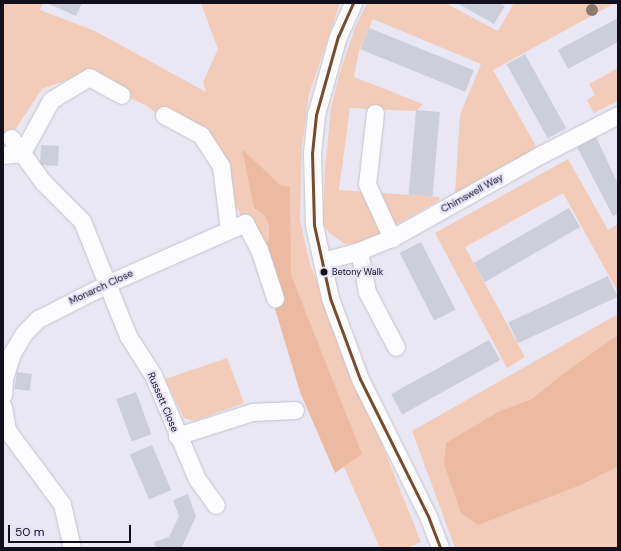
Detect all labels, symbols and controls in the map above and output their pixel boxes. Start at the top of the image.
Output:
street label: Chimswell Way [439,171,505,215]
street label: Monarch Close [67,267,135,307]
marker: Betony Walk [319,267,329,277]
place label: Betony Walk [332,267,383,277]
street label: Russett Close [145,370,181,434]
scale bar [10,517,133,543]
text: 50 m [15,524,44,540]

